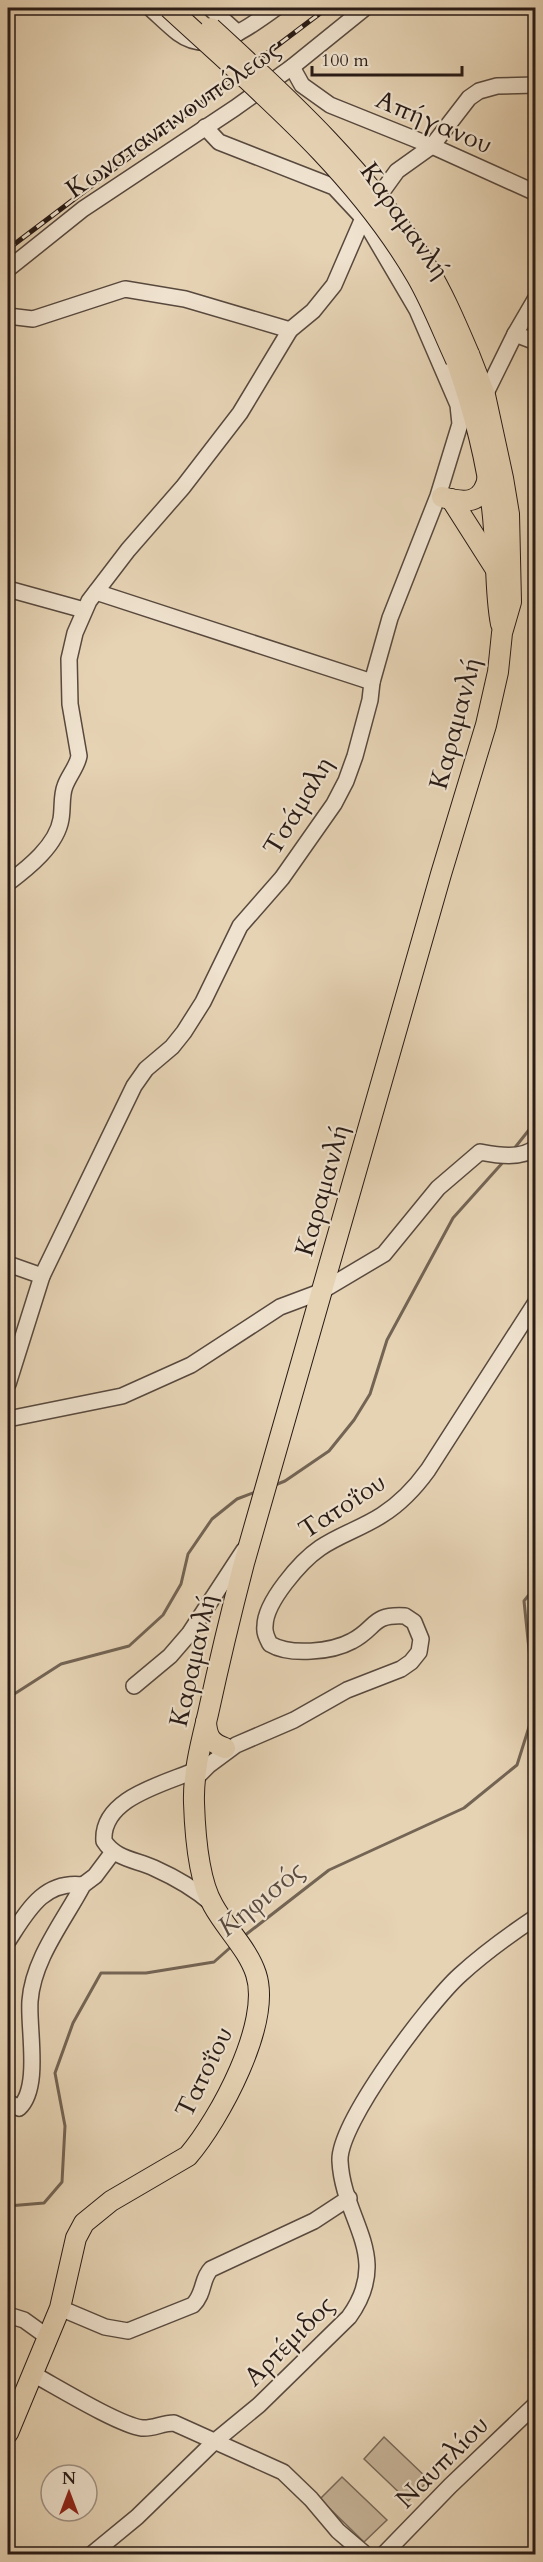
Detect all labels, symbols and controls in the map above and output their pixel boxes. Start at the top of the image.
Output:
street label: Κωνσταντινουπόλεως [59,32,287,206]
scale bar [312,39,462,77]
text: 100 m [321,48,369,73]
street label: Απήγανου [370,82,498,162]
street label: Καραμανλή [352,155,458,287]
street label: Καραμανλή [421,653,489,793]
street label: Τσάμαλη [255,750,341,862]
street label: Καραμανλή [286,1120,358,1260]
street label: Τατοΐου [292,1465,392,1547]
street label: Καραμανλή [161,1590,225,1730]
water label: Κηφισός [210,1852,312,1946]
street label: Τατοΐου [167,2021,241,2123]
street label: Αρτέμιδος [236,2288,342,2394]
street label: Ναυπλίου [388,2408,496,2516]
north arrow [39,2463,99,2523]
text: N [62,2468,76,2490]

